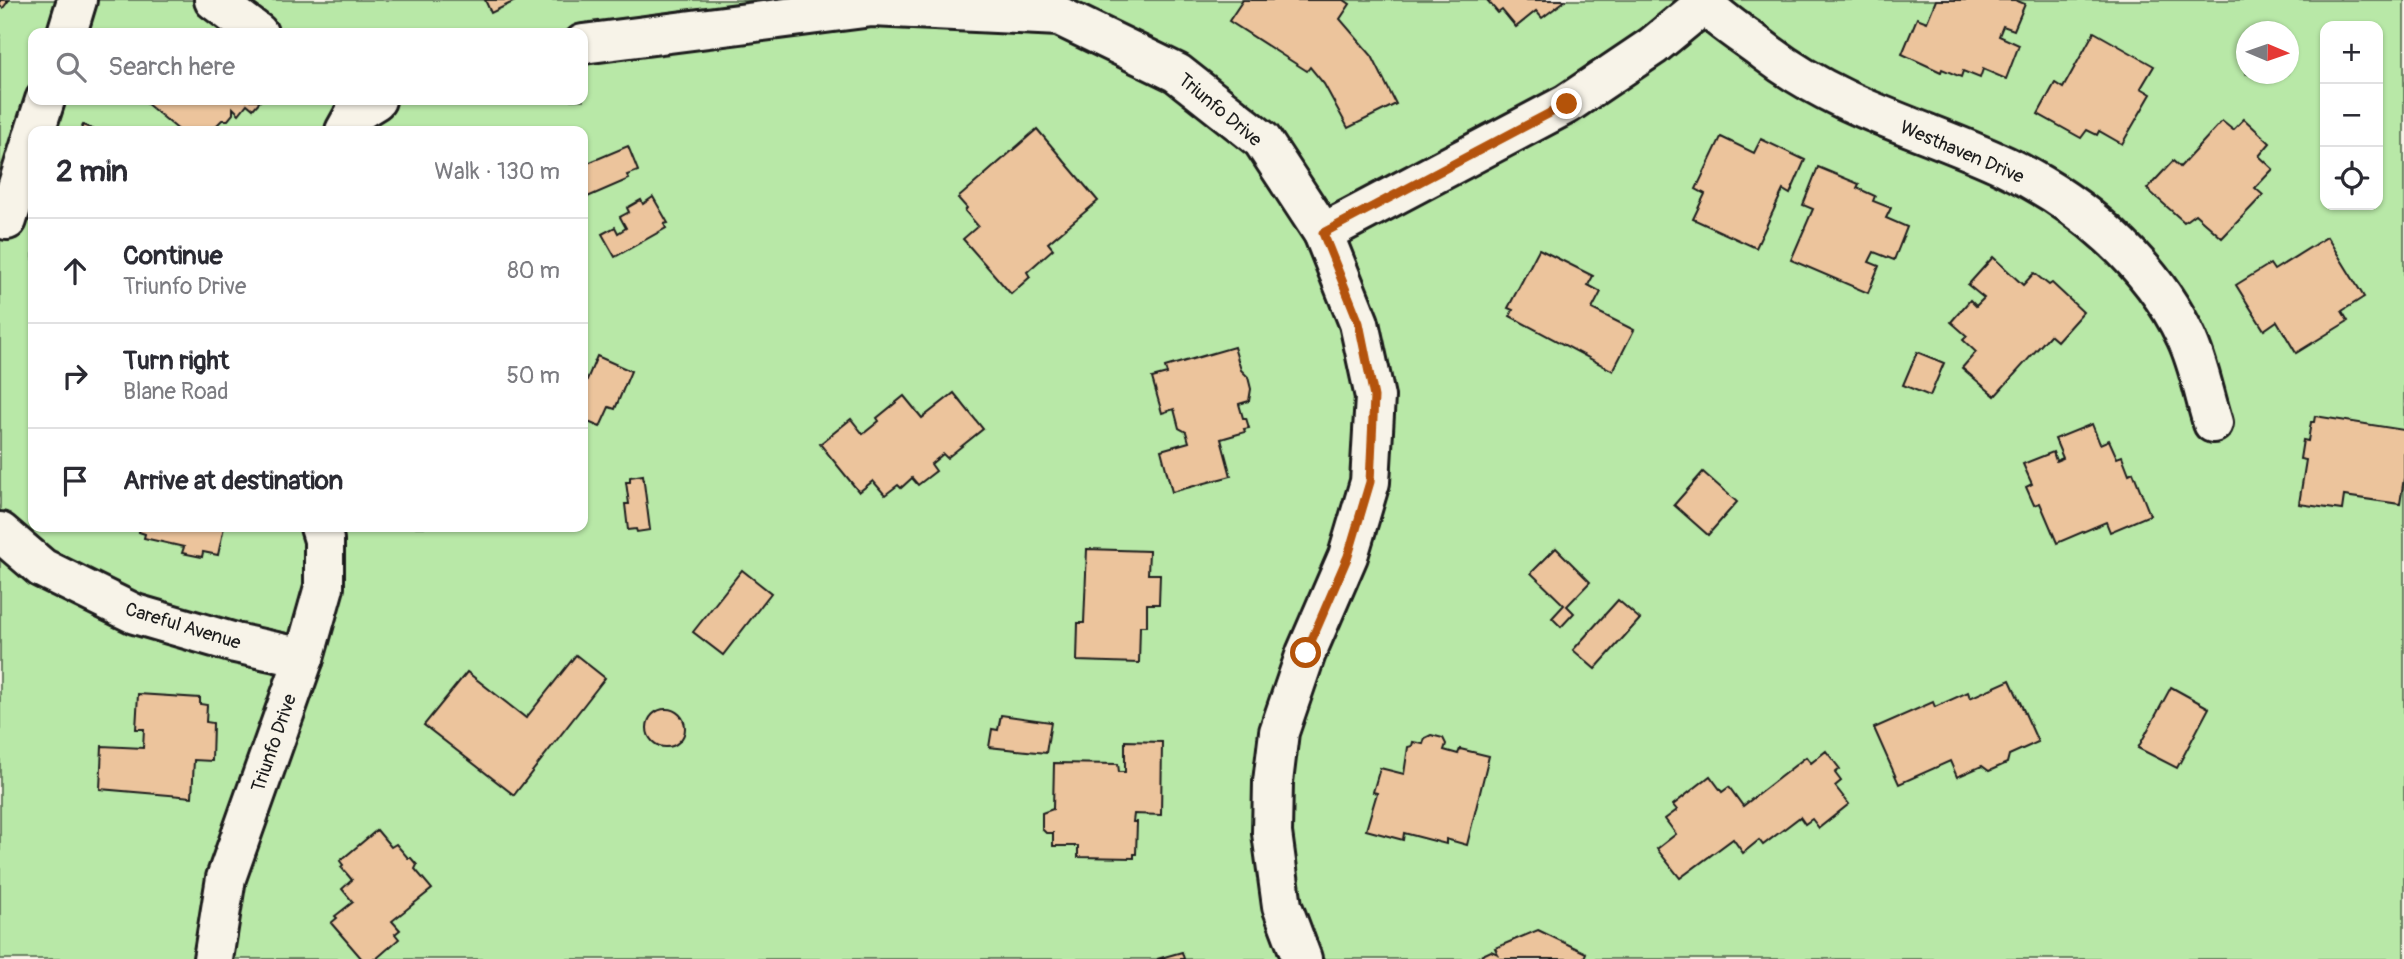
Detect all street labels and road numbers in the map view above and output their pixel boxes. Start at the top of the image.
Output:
street label: Triunfo Drive [1173,68,1267,152]
street label: Westhaven Drive [1896,115,2028,189]
street label: Careful Avenue [122,597,244,655]
street label: Triunfo Drive [246,690,302,795]

